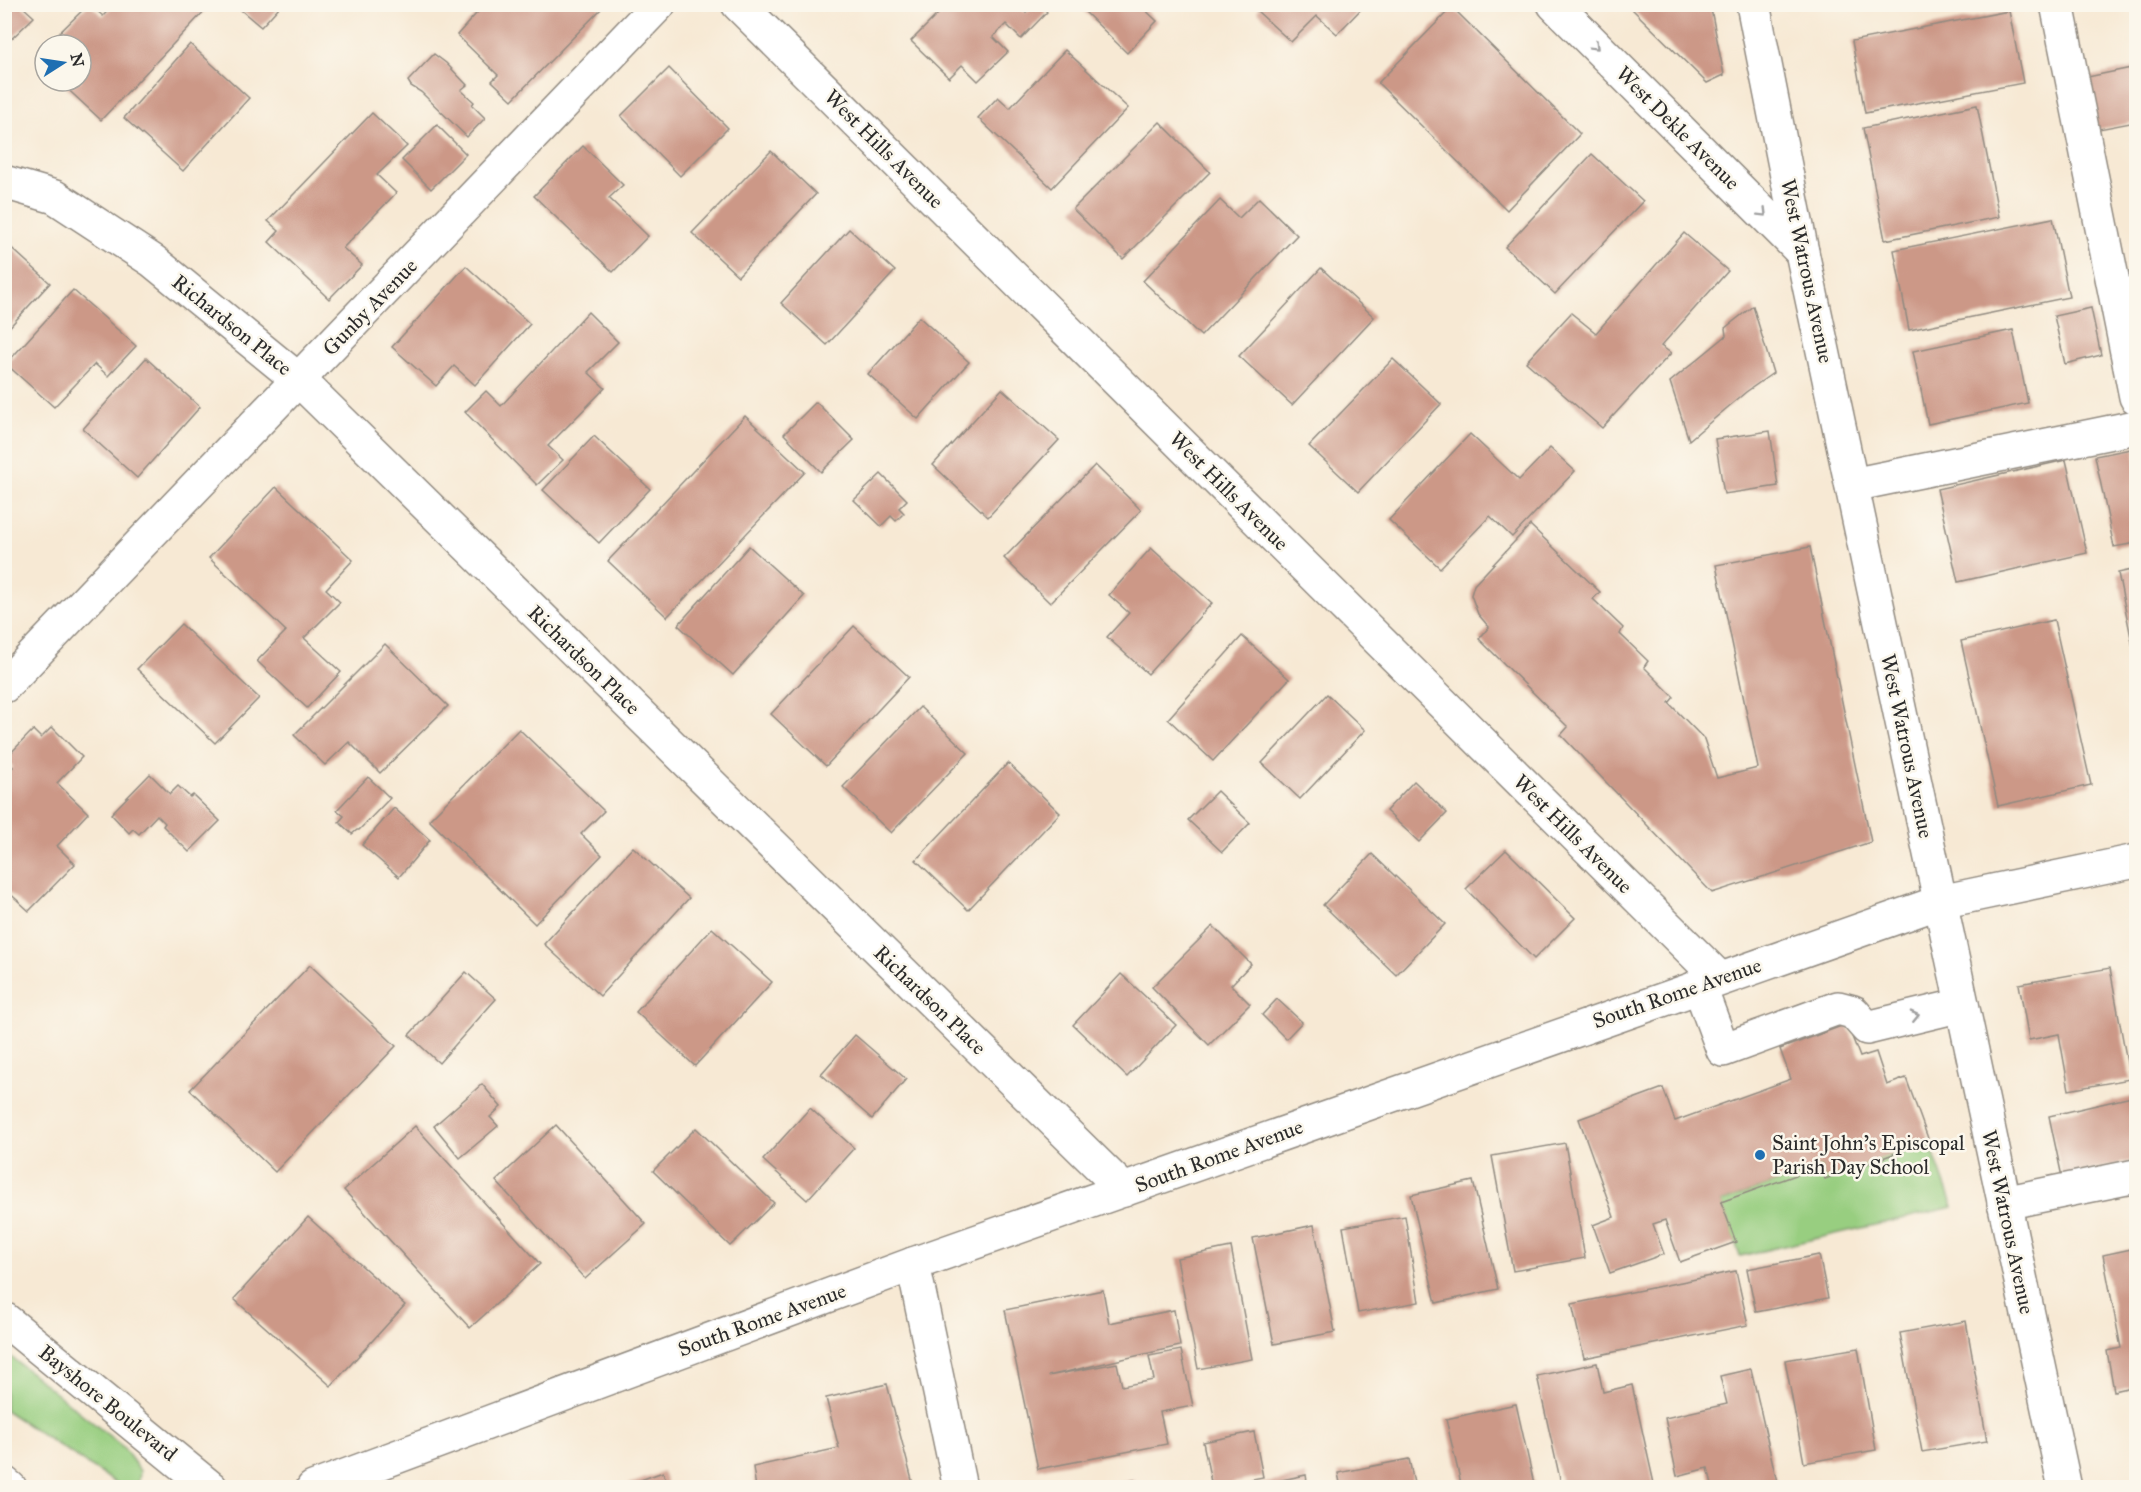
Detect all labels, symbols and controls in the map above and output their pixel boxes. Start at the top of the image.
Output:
north arrow [33,33,93,93]
one-way arrow [1588,38,1599,49]
text: N [66,51,88,69]
street label: West Dekle Avenue [1611,61,1745,195]
street label: West Hills Avenue [819,84,949,214]
street label: West Watrous Avenue [1775,177,1839,366]
one-way arrow [1757,206,1767,217]
street label: Gunby Avenue [317,253,423,361]
street label: Richardson Place [167,269,297,381]
street label: West Hills Avenue [1164,426,1294,556]
street label: Richardson Place [522,600,646,720]
street label: West Watrous Avenue [1875,652,1939,841]
street label: West Hills Avenue [1508,769,1638,899]
street label: Richardson Place [868,940,992,1060]
street label: South Rome Avenue [1589,952,1765,1034]
one-way arrow [1909,1011,1919,1024]
street label: South Rome Avenue [1131,1113,1307,1198]
street label: West Watrous Avenue [1976,1128,2040,1317]
place label: Saint John's Episcopal Parish Day School [1772,1130,1965,1180]
marker: Saint John's Episcopal Parish Day School [1753,1148,1767,1162]
street label: South Rome Avenue [674,1277,850,1362]
street label: Bayshore Boulevard [34,1339,183,1467]

